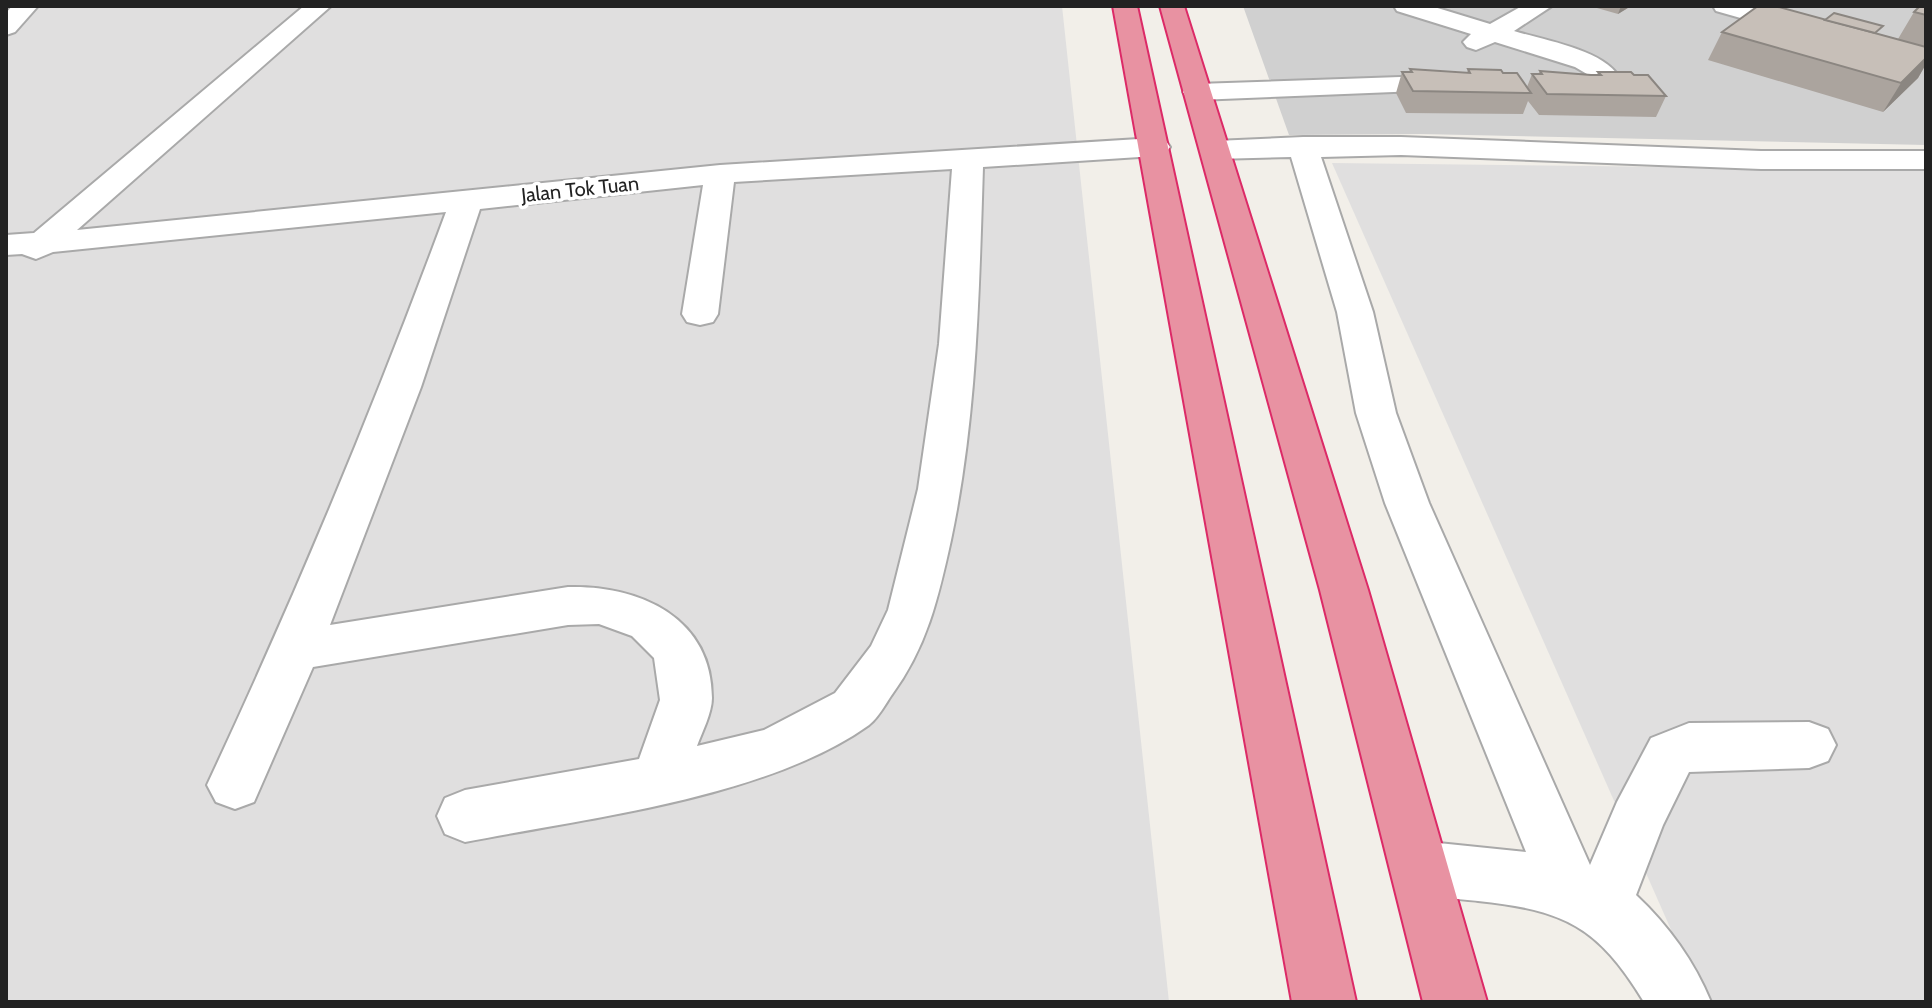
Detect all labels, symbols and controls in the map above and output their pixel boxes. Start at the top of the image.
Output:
street label: Jalan Tok Tuan [519,171,640,207]

